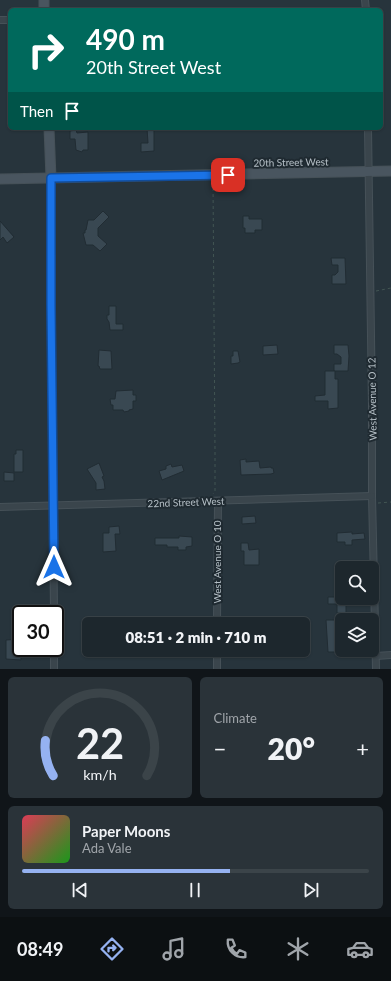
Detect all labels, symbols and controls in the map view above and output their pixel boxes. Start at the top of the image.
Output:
text: 490 m [86,22,165,56]
icon: right [20,24,72,76]
text: 20th Street West [86,56,221,78]
icon: arrive [61,100,83,122]
text: Then [20,102,53,120]
street label: 20th Street West [253,155,329,169]
pin [211,158,245,192]
icon: arrive [217,164,239,186]
street label: West Avenue O 12 [365,357,379,441]
street label: 22nd Street West [147,495,225,509]
street label: West Avenue O 10 [211,520,223,604]
position arrow [33,546,75,588]
map controls [335,561,379,657]
button: search [335,561,379,605]
speed limit sign: 30 [12,605,64,657]
button: layers [335,613,379,657]
text: 08:51 · 2 min · 710 m [125,628,267,646]
text: Climate [214,710,257,726]
text: 22 [76,717,124,767]
text: 20° [268,730,315,766]
text: − [214,735,226,762]
text: + [356,735,369,762]
text: km/h [83,765,116,782]
text: Paper Moons [82,822,170,840]
text: Ada Vale [82,840,132,856]
icon: previous [69,879,91,901]
icon: pause [184,879,206,901]
icon: next [300,879,322,901]
icon: directions [98,935,126,963]
icon: music [160,935,188,963]
icon: phone [222,935,250,963]
icon: climate [284,935,312,963]
icon: car [346,935,374,963]
text: 08:49 [17,938,63,960]

